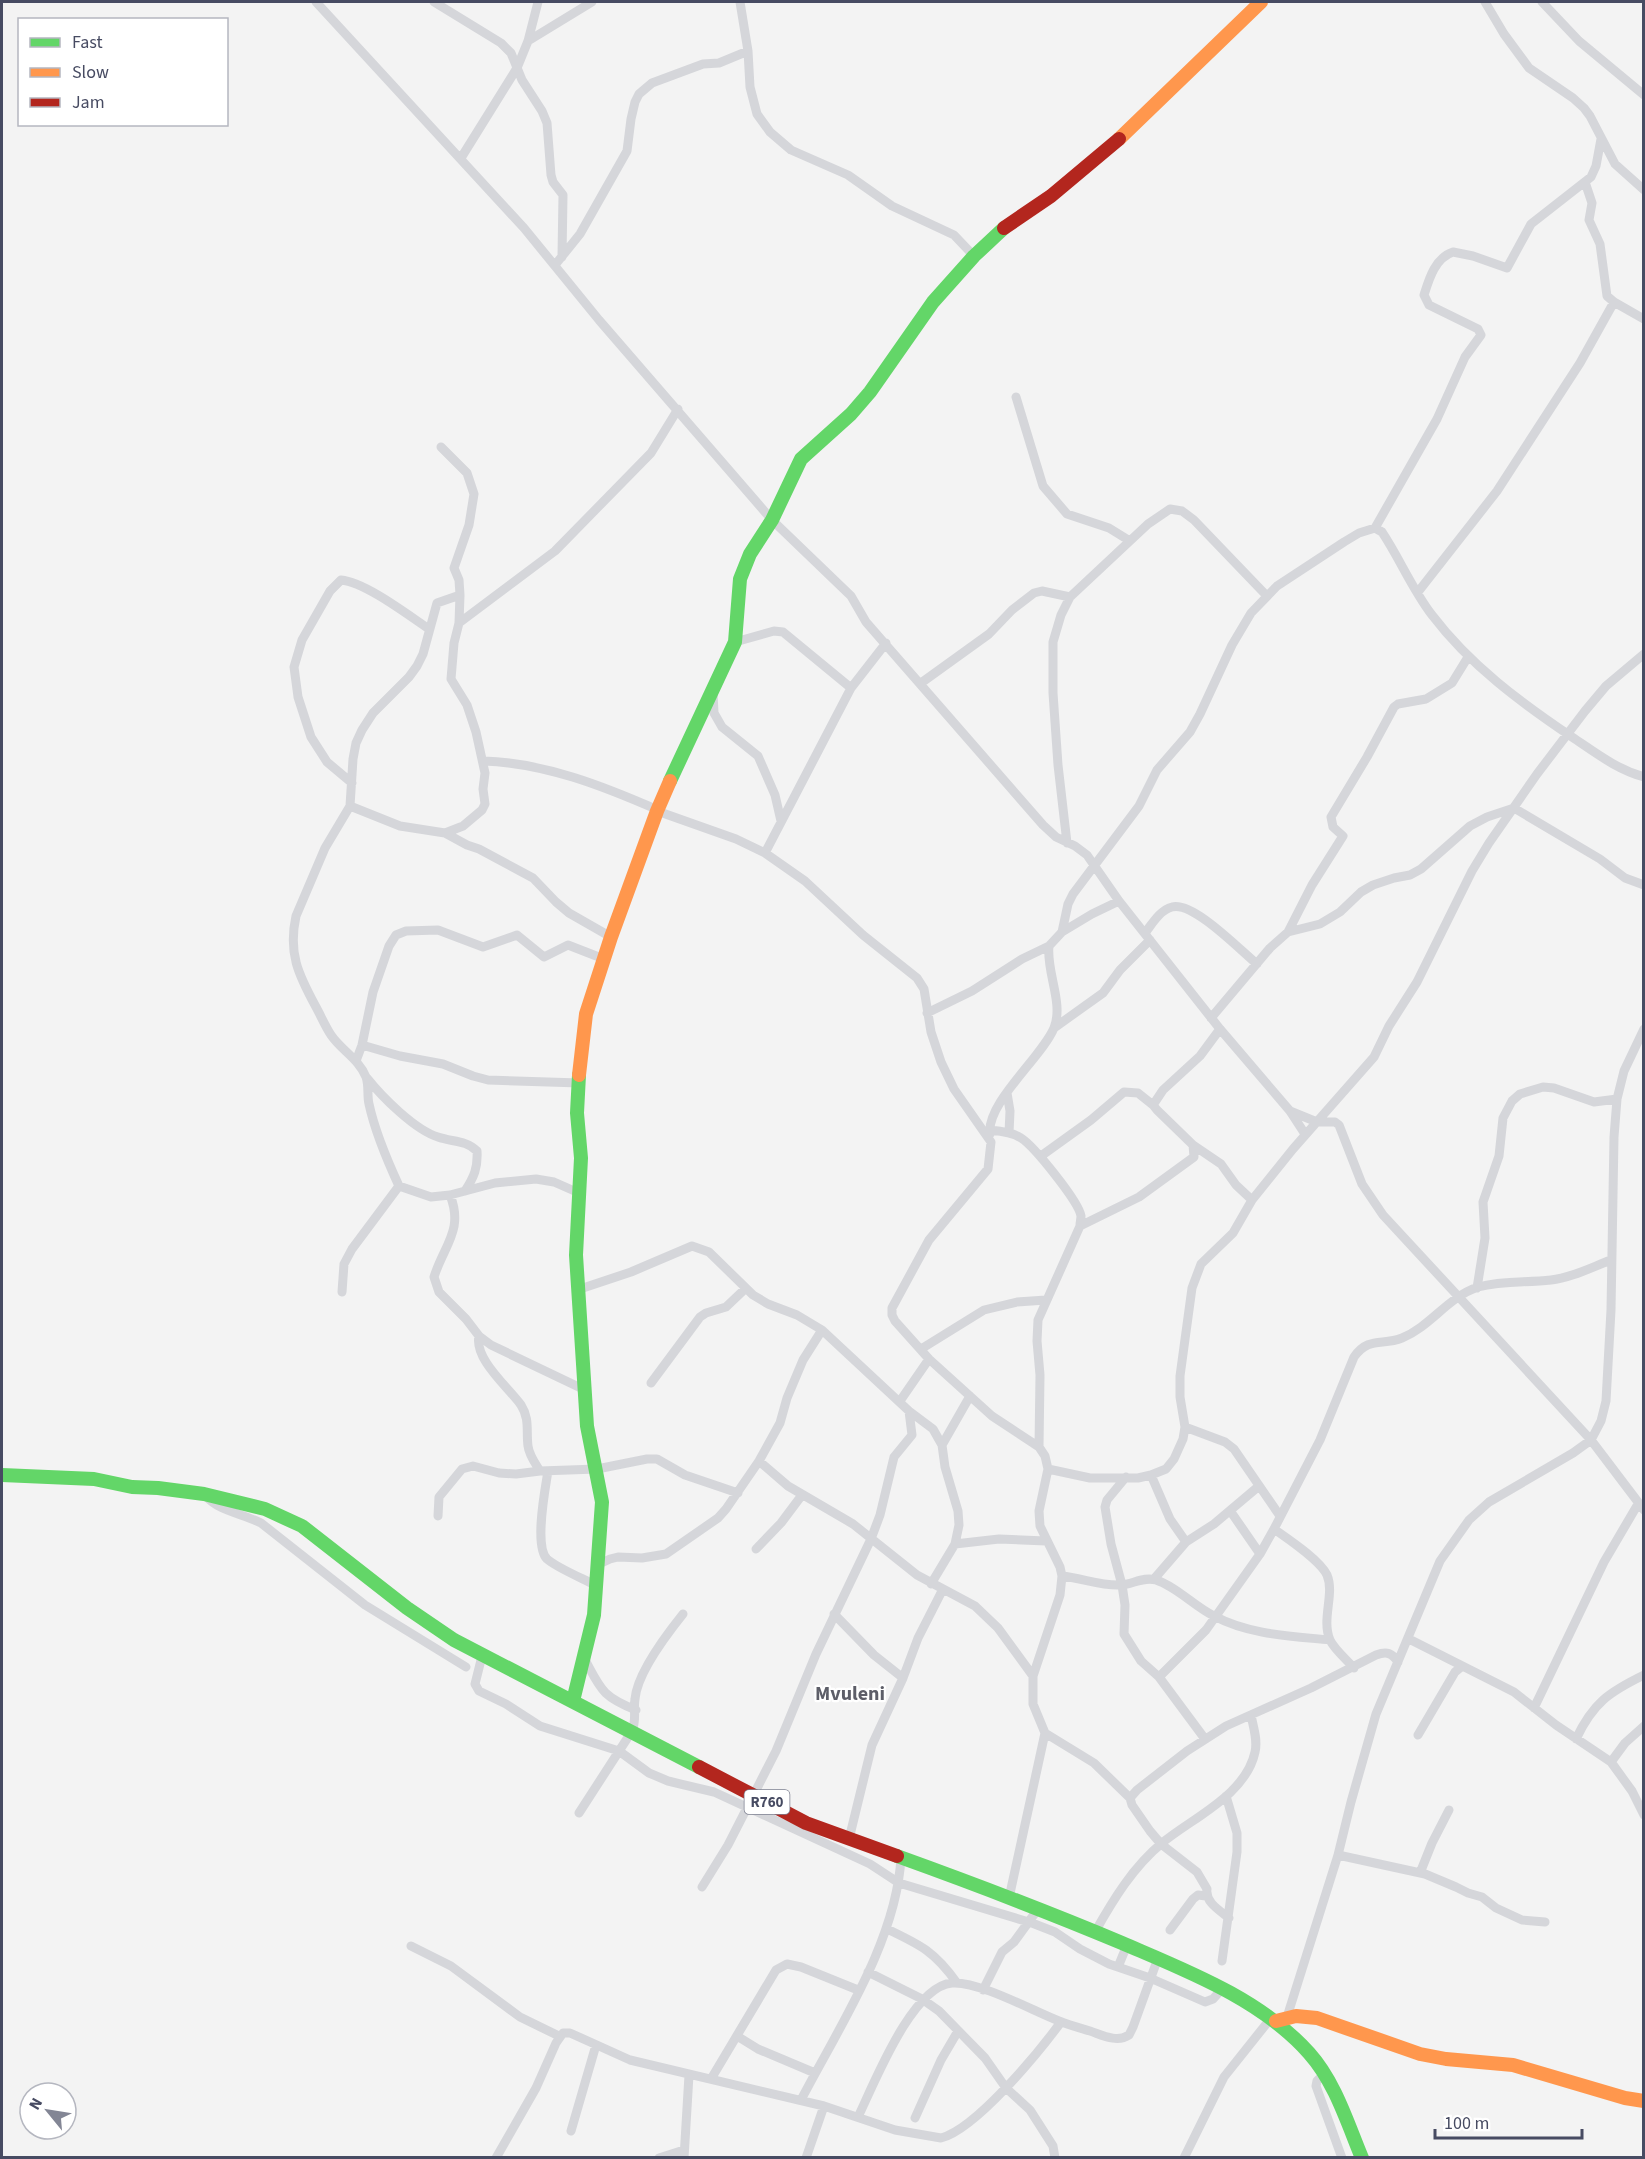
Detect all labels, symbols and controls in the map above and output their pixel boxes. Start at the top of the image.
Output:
legend [18,18,228,126]
text: Fast [72,30,103,55]
text: Slow [72,60,109,85]
text: Jam [72,90,105,115]
district label: Mvuleni [815,1680,885,1708]
road number: R760 [744,1790,789,1814]
north arrow [18,2081,78,2141]
text: N [24,2094,48,2114]
scale bar [1435,2102,1582,2140]
text: 100 m [1444,2111,1489,2136]

